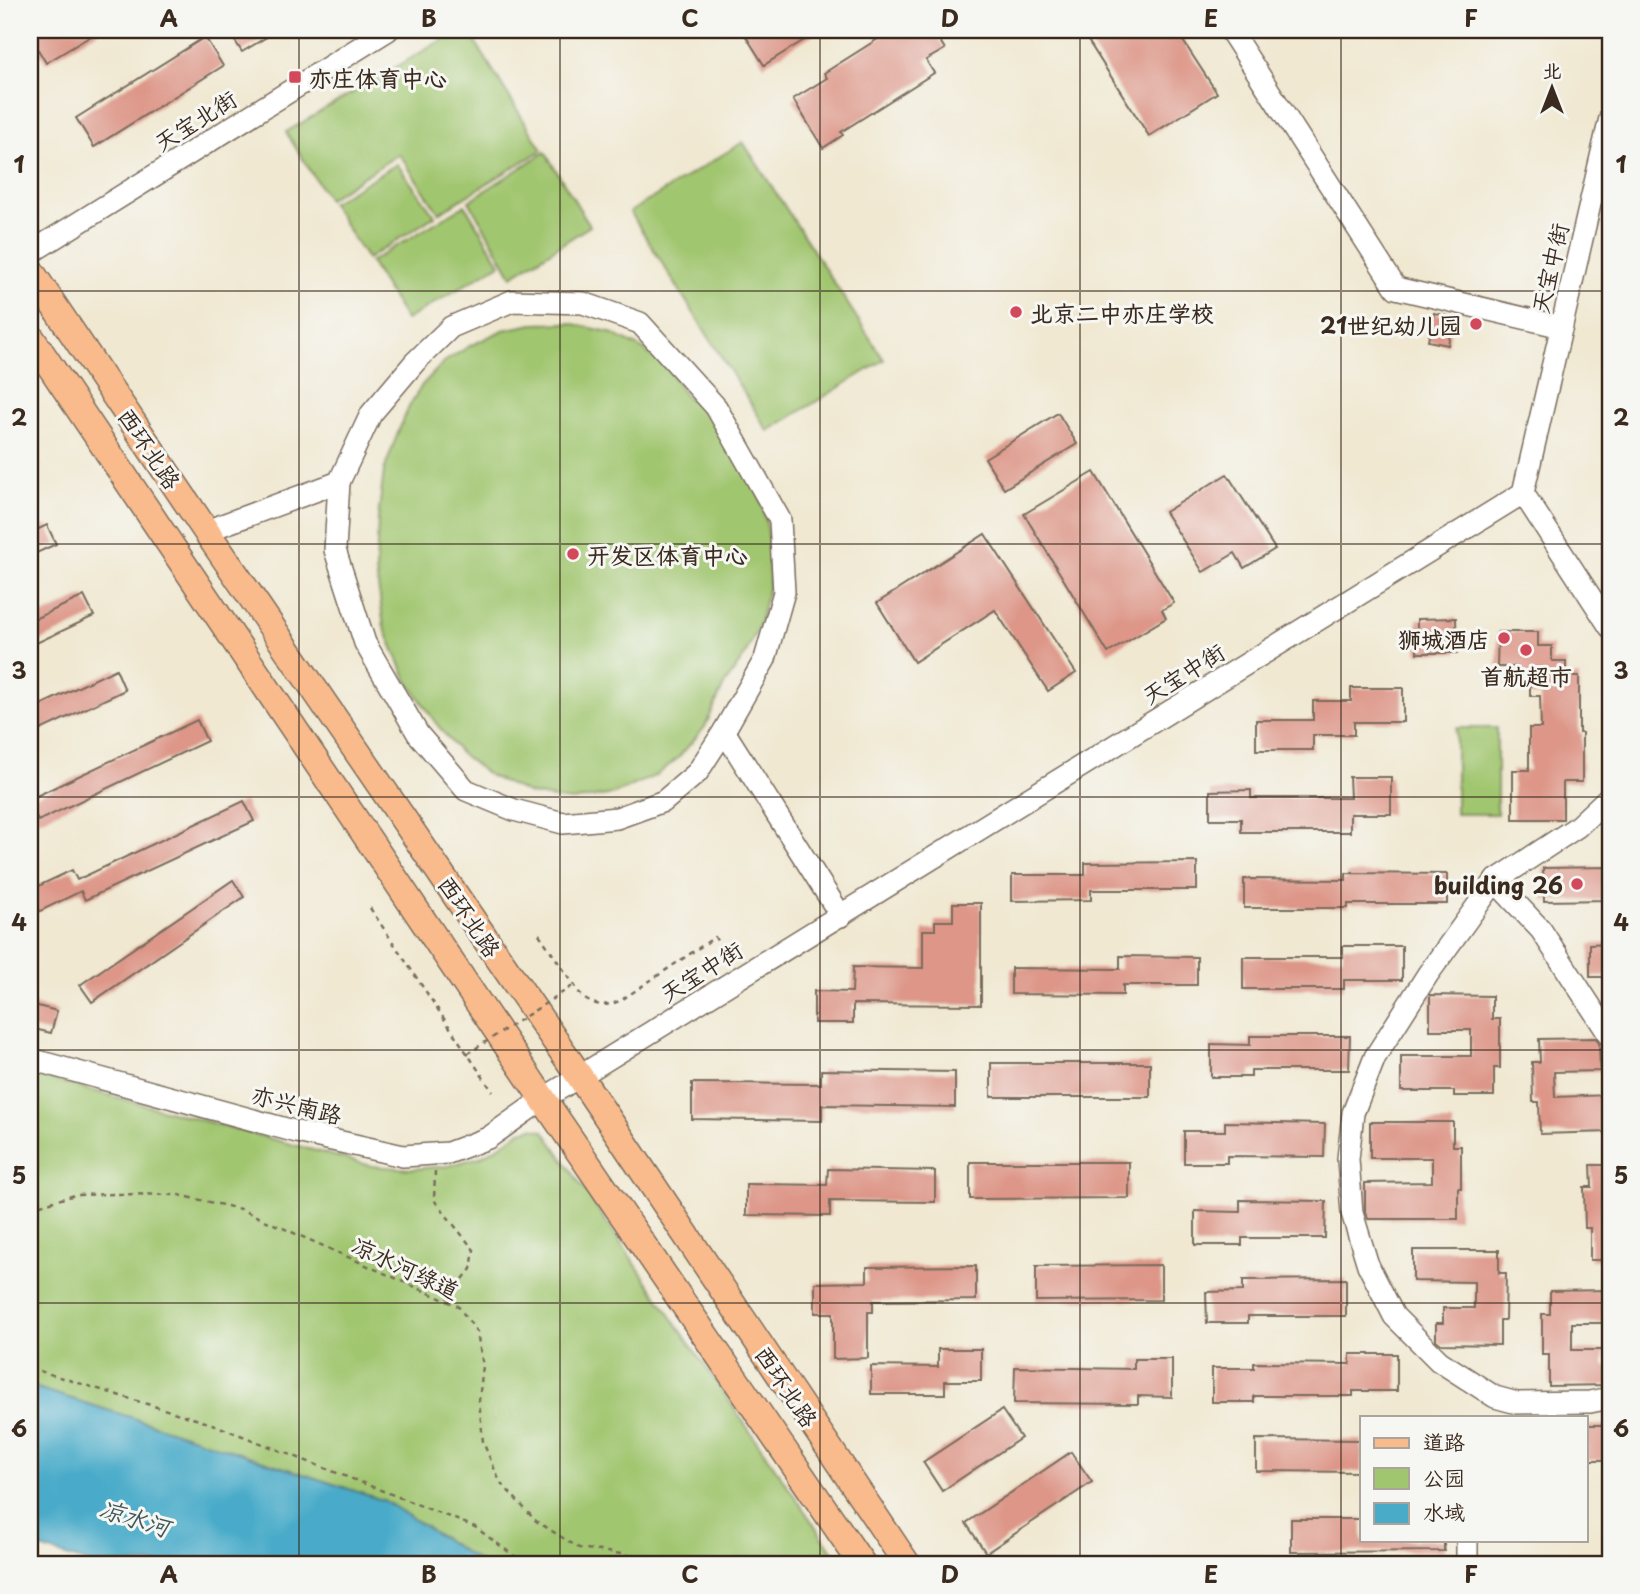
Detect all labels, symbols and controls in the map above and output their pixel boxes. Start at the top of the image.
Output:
text: A [160,0,178,35]
text: B [421,0,437,35]
text: C [681,0,699,35]
text: D [941,0,959,35]
text: E [1204,0,1218,35]
text: F [1464,0,1478,35]
north arrow [1518,52,1588,122]
text: 北 [1542,56,1562,84]
place label: 亦庄体育中心 [309,60,447,95]
marker: 亦庄体育中心 [287,69,303,85]
street label: 天宝北街 [147,81,243,159]
text: 1 [14,146,25,181]
text: 1 [1616,146,1627,181]
street label: 天宝中街 [1522,219,1576,317]
place label: 北京二中亦庄学校 [1030,295,1214,330]
marker: 北京二中亦庄学校 [1008,304,1024,320]
place label: 21世纪幼儿园 [1320,307,1462,342]
marker: 21世纪幼儿园 [1468,316,1484,332]
text: 2 [11,399,27,434]
text: 2 [1613,399,1629,434]
street label: 西环北路 [110,400,190,496]
place label: 开发区体育中心 [587,537,748,572]
marker: 开发区体育中心 [565,546,581,562]
place label: 狮城酒店 [1398,621,1490,656]
marker: 狮城酒店 [1496,630,1512,646]
street label: 天宝中街 [1135,634,1231,712]
marker: 首航超市 [1518,642,1534,658]
text: 3 [11,652,27,687]
text: 3 [1613,652,1629,687]
place label: 首航超市 [1480,658,1572,693]
place label: building 26 [1434,867,1563,902]
street label: 西环北路 [430,868,510,964]
marker: building 26 [1569,876,1585,892]
text: 4 [11,904,27,939]
text: 4 [1613,904,1629,939]
street label: 天宝中街 [653,932,749,1010]
street label: 亦兴南路 [248,1076,346,1132]
text: 5 [12,1157,26,1192]
text: 5 [1614,1157,1628,1192]
street label: 凉水河绿道 [346,1227,466,1307]
street label: 西环北路 [747,1338,827,1434]
text: 6 [11,1410,27,1445]
text: 6 [1613,1410,1629,1445]
legend [1360,1416,1588,1542]
text: 道路 [1423,1425,1465,1457]
text: 公园 [1423,1461,1465,1493]
water label: 凉水河 [95,1489,179,1546]
text: 水域 [1423,1495,1465,1527]
text: A [160,1556,178,1591]
text: B [421,1556,437,1591]
text: C [681,1556,699,1591]
text: D [941,1556,959,1591]
text: E [1204,1556,1218,1591]
text: F [1464,1556,1478,1591]

